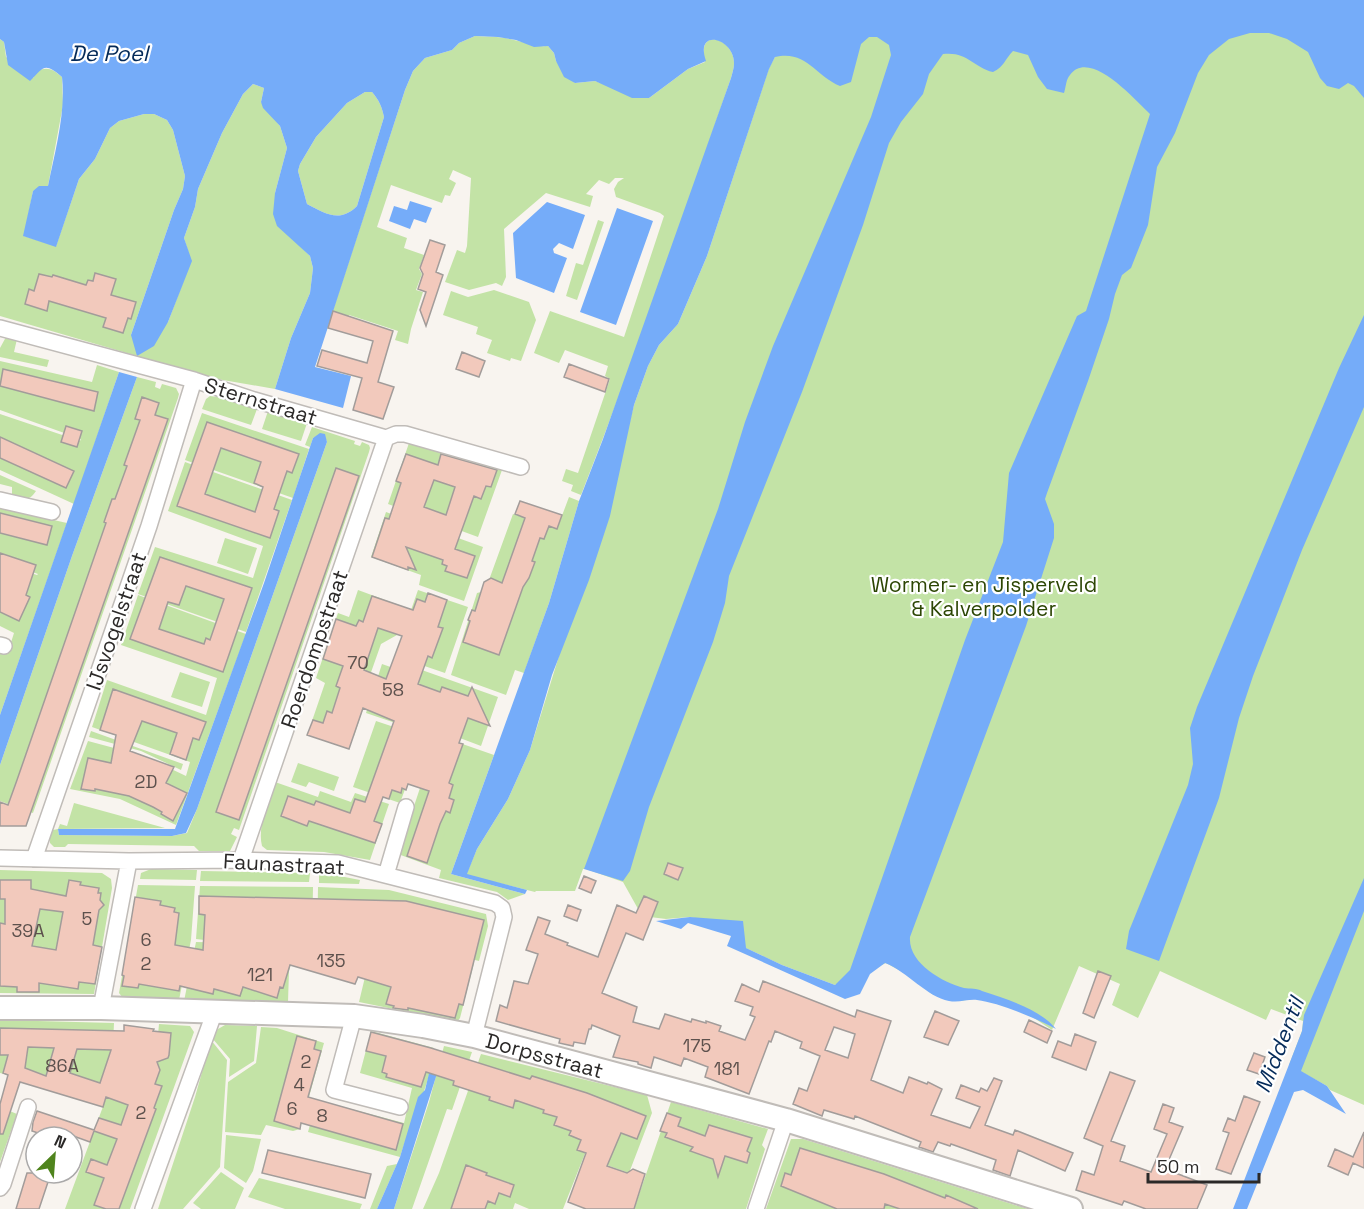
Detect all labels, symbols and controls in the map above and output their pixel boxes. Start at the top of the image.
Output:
water label: De Poel [70,39,151,67]
street label: Sternstraat [201,371,321,431]
street label: IJsvogelstraat [80,548,152,694]
street label: Roerdompstraat [274,566,354,732]
park label: Wormer- en Jisperveld & Kalverpolder [871,571,1097,622]
house number: 70 [347,651,369,674]
house number: 58 [382,678,404,701]
house number: 2D [135,770,157,793]
street label: Faunastraat [222,847,346,881]
house number: 5 [82,907,92,930]
house number: 39A [11,919,45,942]
house number: 6 [140,928,152,951]
house number: 135 [316,949,346,972]
house number: 2 [141,952,151,975]
house number: 121 [247,963,273,986]
water label: Middentil [1248,991,1311,1097]
street label: Dorpsstraat [483,1026,606,1084]
house number: 175 [683,1034,711,1057]
house number: 2 [301,1050,311,1073]
house number: 86A [45,1054,79,1077]
house number: 181 [714,1057,740,1080]
house number: 4 [293,1073,305,1096]
house number: 6 [286,1097,298,1120]
house number: 2 [136,1101,146,1124]
house number: 8 [316,1104,328,1127]
north arrow [24,1125,84,1185]
text: N [51,1130,69,1154]
scale bar [1148,1146,1259,1184]
text: 50 m [1157,1155,1199,1178]

